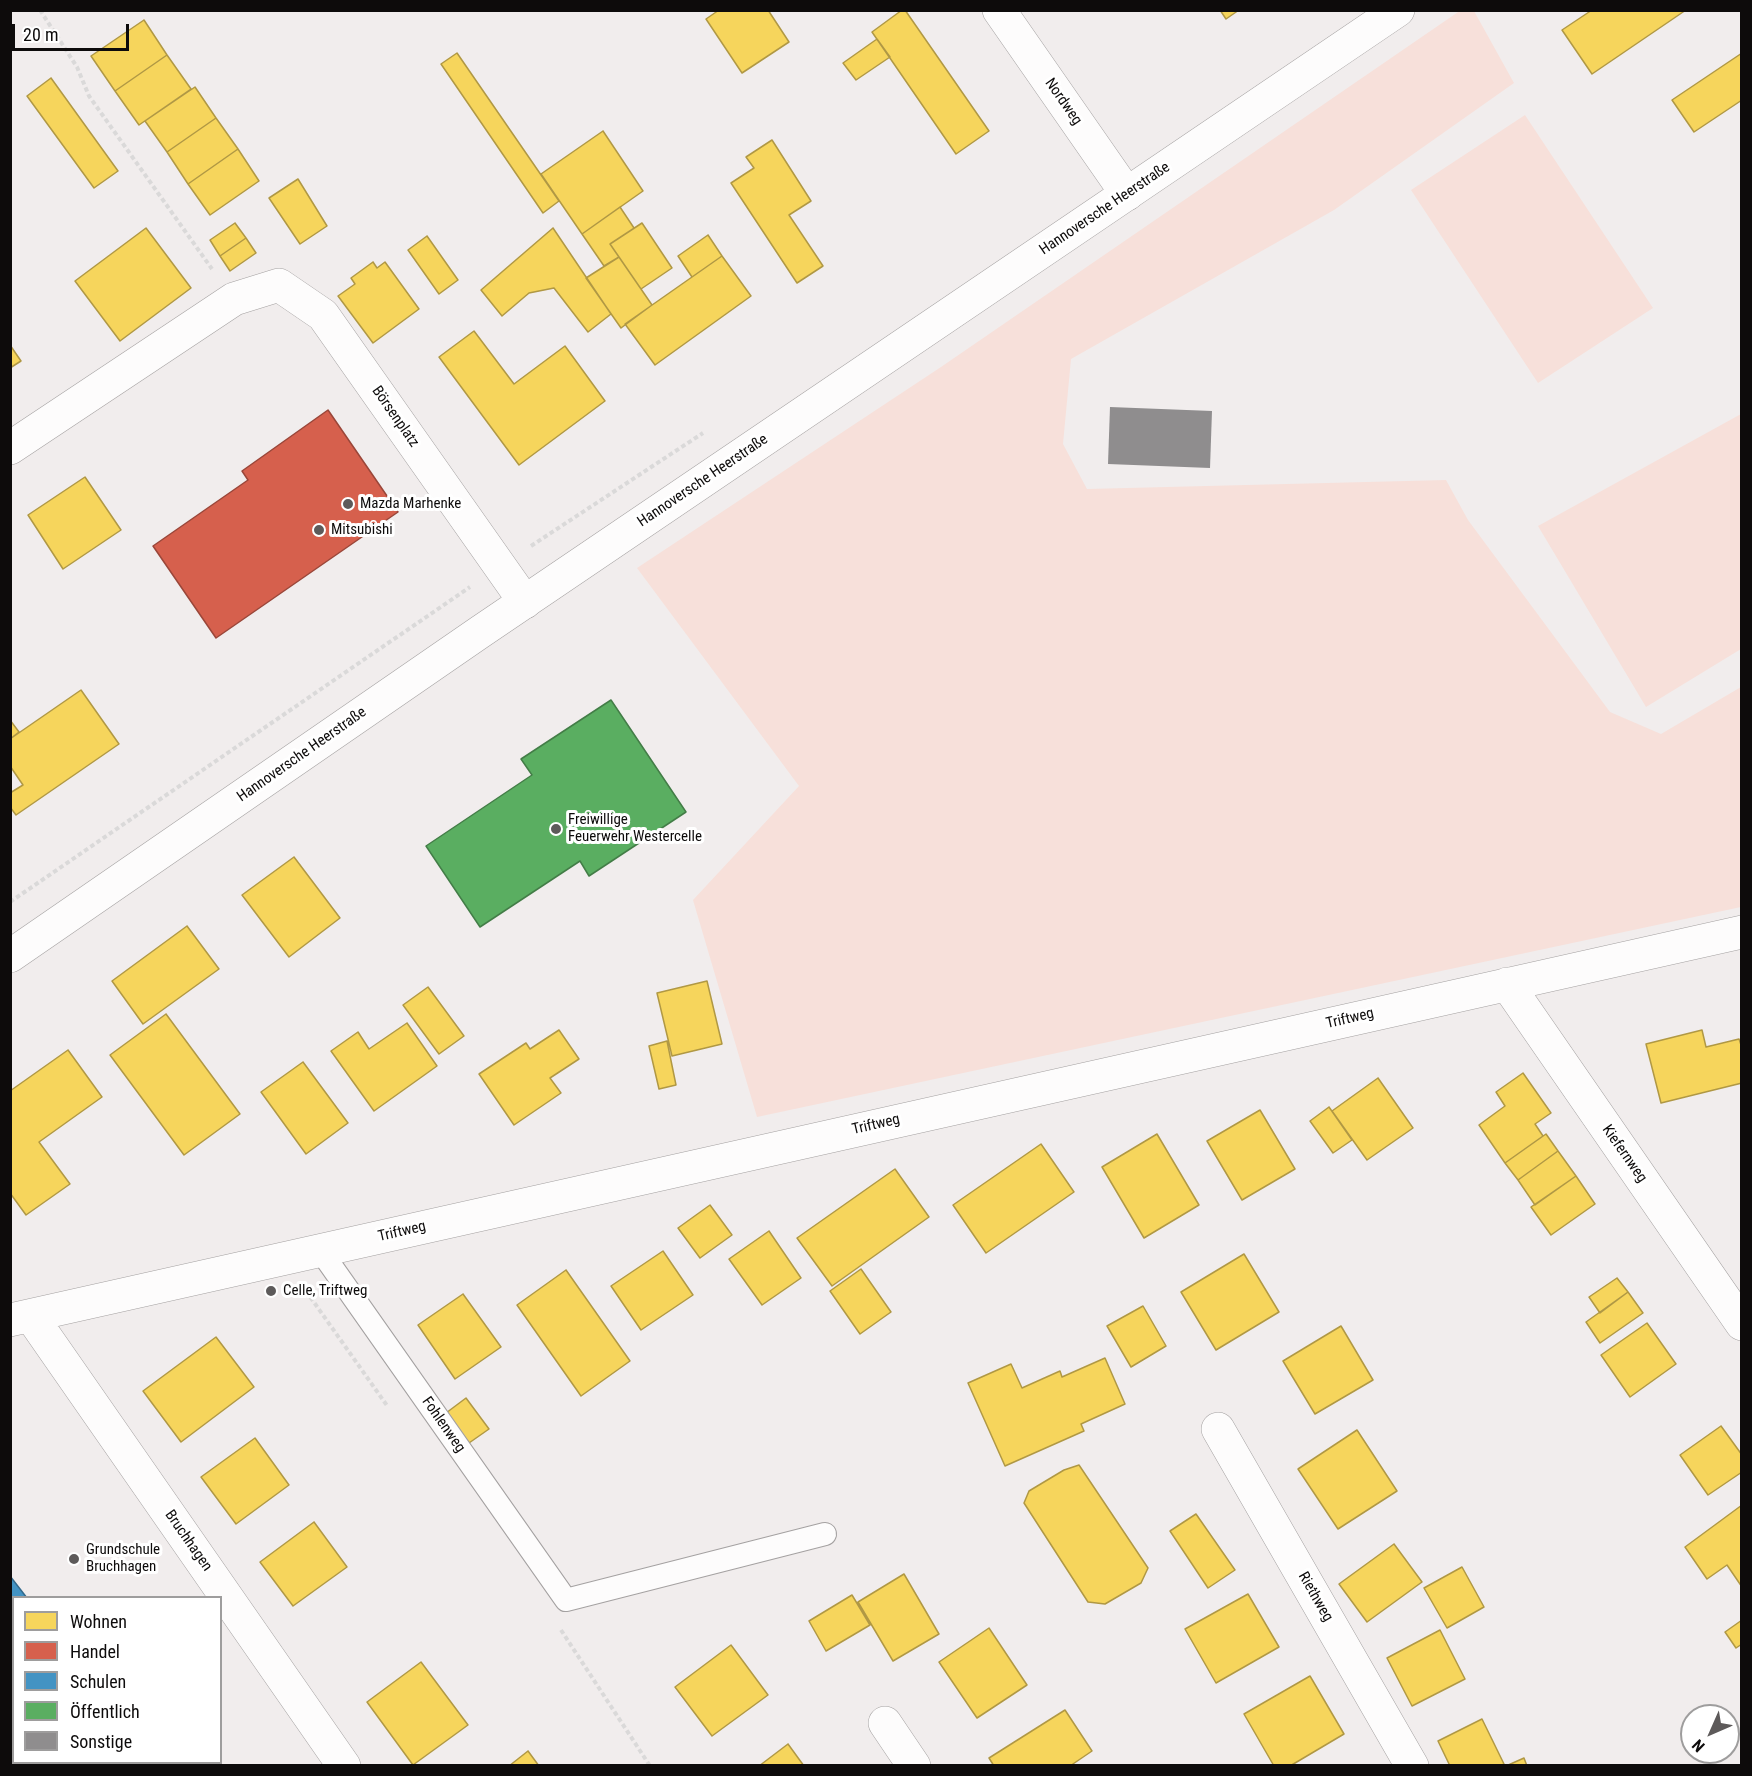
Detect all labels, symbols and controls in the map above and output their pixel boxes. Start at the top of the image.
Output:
scale bar [15,12,132,50]
text: 20 m [23,24,58,45]
street label: Nordweg [1040,75,1086,129]
street label: Hannoversche Heerstraße [1036,159,1174,259]
street label: Börsenplatz [367,383,423,451]
street label: Hannoversche Heerstraße [634,431,772,531]
place label: Mazda Marhenke [360,495,461,513]
marker: Mazda Marhenke [341,497,355,511]
place label: Mitsubishi [331,521,393,539]
marker: Mitsubishi [312,523,326,537]
street label: Hannoversche Heerstraße [234,704,370,806]
place label: Freiwillige Feuerwehr Westercelle [568,811,702,846]
marker: Freiwillige Feuerwehr Westercelle [549,822,563,836]
street label: Triftweg [1324,1005,1376,1033]
street label: Triftweg [850,1111,902,1139]
street label: Kiefernweg [1598,1122,1650,1186]
street label: Triftweg [376,1218,428,1246]
place label: Celle, Triftweg [283,1282,367,1300]
marker: Celle, Triftweg [264,1284,278,1298]
street label: Fohlenweg [417,1394,469,1456]
street label: Bruchhagen [160,1507,216,1575]
place label: Grundschule Bruchhagen [86,1541,160,1576]
marker: Grundschule Bruchhagen [67,1552,81,1566]
street label: Riethweg [1294,1569,1336,1625]
legend [12,1596,222,1764]
text: Wohnen [70,1611,127,1632]
text: Handel [70,1641,120,1662]
text: Schulen [70,1671,126,1692]
text: Öffentlich [70,1701,140,1722]
north arrow [1680,1704,1740,1764]
text: Sonstige [70,1731,132,1752]
text: N [1688,1735,1709,1756]

